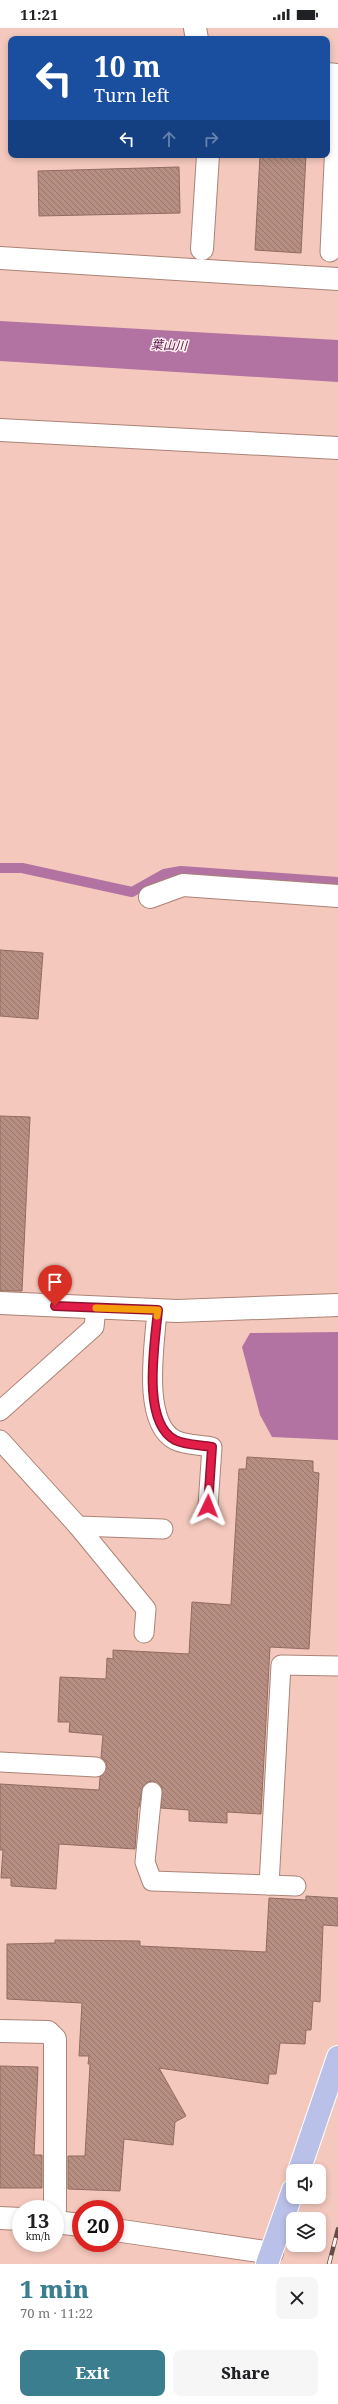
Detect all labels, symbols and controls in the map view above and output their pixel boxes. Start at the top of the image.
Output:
text: 11:21 [20,4,58,24]
text: 10 m [94,47,161,85]
icon: left [28,52,80,104]
text: Turn left [94,83,169,107]
icon: left [116,128,138,150]
icon: ahead [158,128,180,150]
icon: right [200,128,222,150]
water label: 葉山川 [151,336,189,354]
pin [38,1265,72,1306]
icon: arrive [44,1271,66,1293]
position arrow [187,1485,229,1527]
map controls [286,2164,326,2252]
button: sound [286,2164,326,2204]
speed limit sign: 20 [72,2200,124,2252]
text: 13 [27,2207,49,2234]
button: layers [286,2212,326,2252]
text: km/h [26,2229,50,2243]
text: 1 min [20,2272,89,2305]
button: close [276,2277,318,2319]
text: 70 m · 11:22 [20,2304,93,2322]
button: Exit [20,2350,165,2396]
button: Share [173,2350,318,2396]

